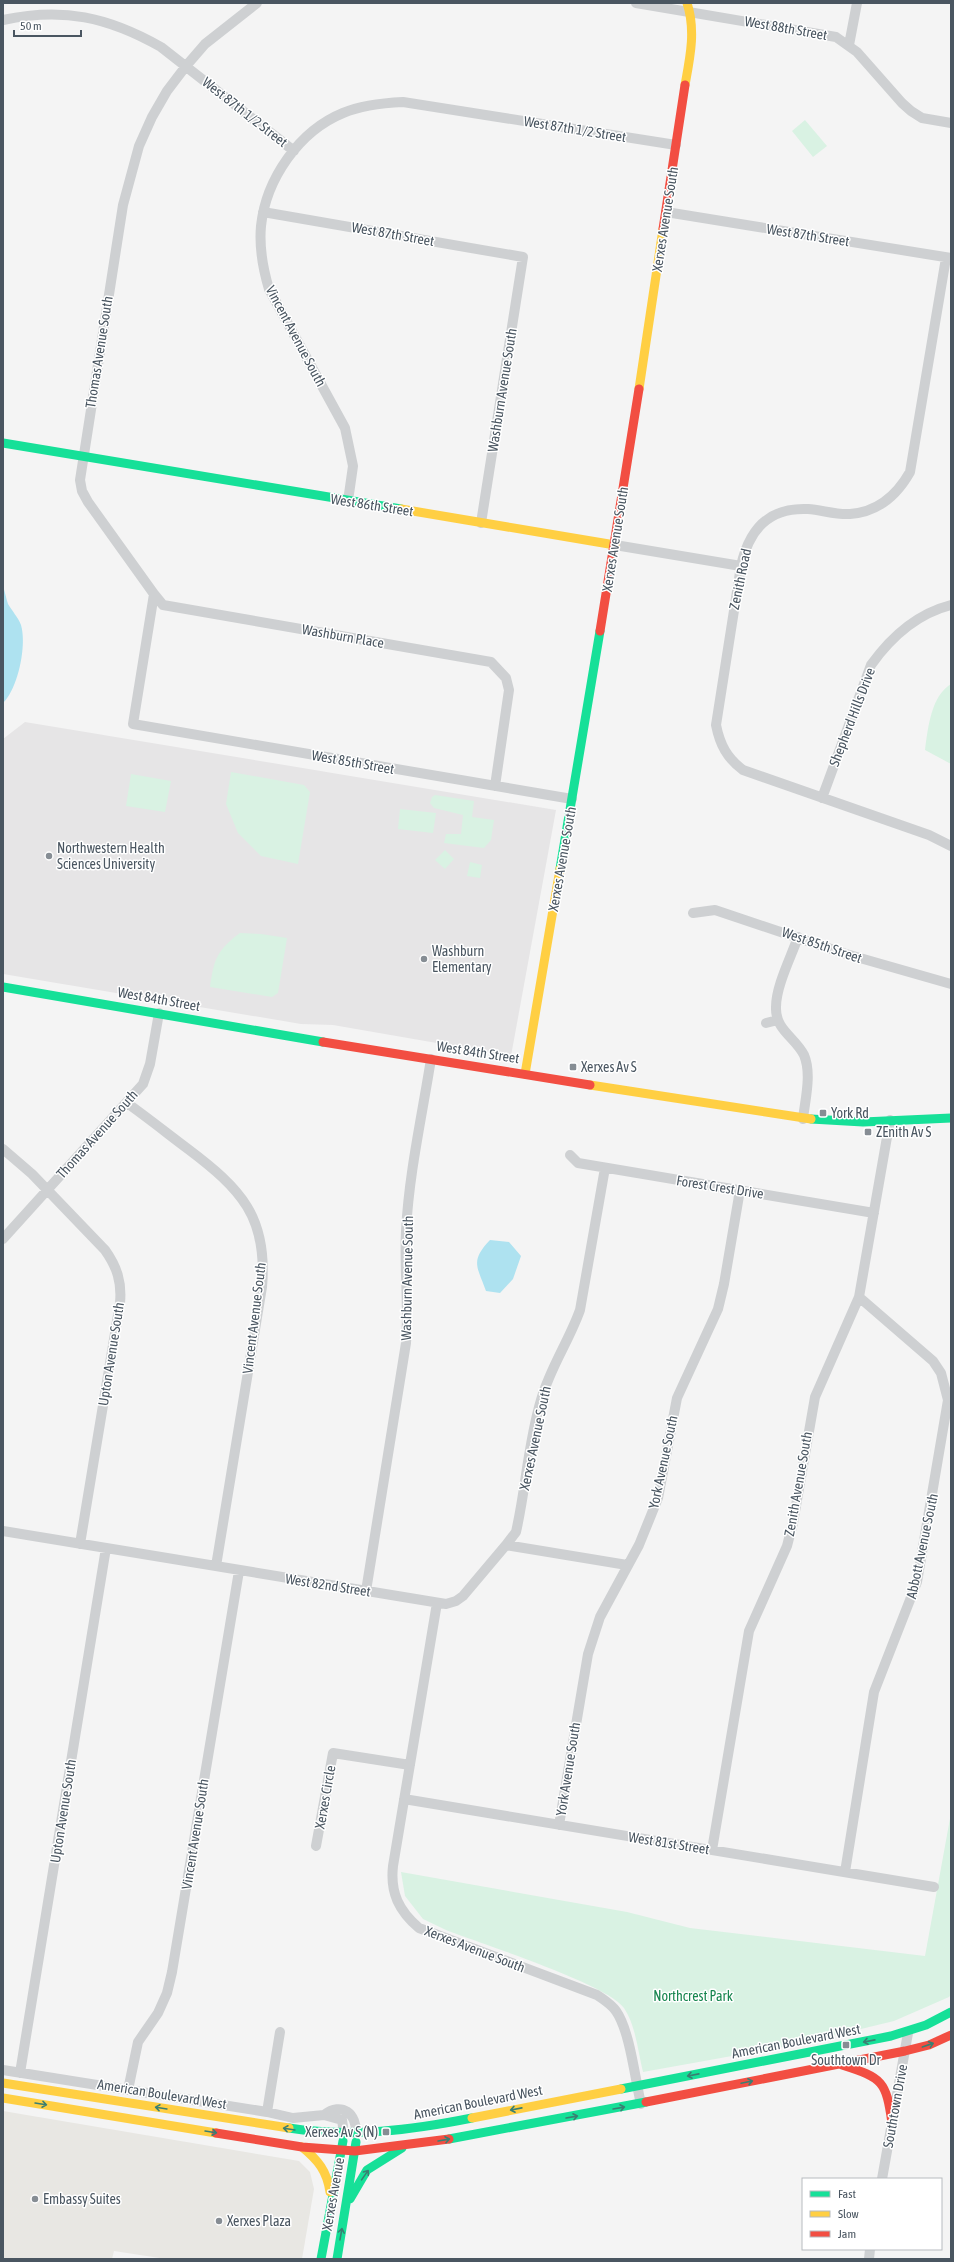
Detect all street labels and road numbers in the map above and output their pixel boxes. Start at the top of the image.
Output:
street label: West 88th Street [743,13,829,43]
street label: West 87th 1/2 Street [199,74,291,150]
street label: West 87th 1/2 Street [523,113,627,145]
street label: Xerxes Avenue South [649,165,681,273]
street label: West 87th Street [350,219,436,249]
street label: West 87th Street [765,221,851,249]
street label: Vincent Avenue South [263,283,329,389]
street label: Thomas Avenue South [82,295,116,409]
street label: Washburn Avenue South [484,327,520,453]
street label: Xerxes Avenue South [599,485,631,593]
street label: West 86th Street [329,491,415,519]
street label: Zenith Road [726,547,754,611]
street label: Washburn Place [301,621,385,651]
street label: Shepherd Hills Drive [826,665,878,769]
street label: West 85th Street [310,747,396,777]
street label: Xerxes Avenue South [545,805,579,913]
street label: West 85th Street [780,924,864,966]
street label: West 84th Street [116,984,202,1014]
street label: West 84th Street [435,1038,521,1066]
street label: Thomas Avenue South [53,1087,141,1181]
street label: Forest Crest Drive [675,1172,765,1202]
street label: Washburn Avenue South [398,1215,416,1341]
street label: Vincent Avenue South [239,1262,269,1374]
street label: Upton Avenue South [95,1301,127,1407]
street label: Xerxes Avenue South [516,1384,554,1492]
street label: York Avenue South [645,1414,681,1510]
street label: Zenith Avenue South [781,1430,815,1538]
street label: Abbott Avenue South [903,1492,941,1600]
street label: West 82nd Street [284,1570,372,1600]
street label: York Avenue South [553,1721,583,1817]
street label: Upton Avenue South [47,1758,79,1864]
street label: Xerxes Circle [312,1764,338,1830]
street label: Vincent Avenue South [178,1777,212,1891]
street label: West 81st Street [627,1829,711,1857]
street label: Xerxes Avenue South [423,1923,527,1975]
street label: American Boulevard West [730,2021,862,2061]
street label: Southtown Drive [880,2063,910,2149]
street label: American Boulevard West [96,2076,228,2112]
street label: American Boulevard West [412,2082,544,2122]
street label: Xerxes Avenue [319,2156,347,2232]

